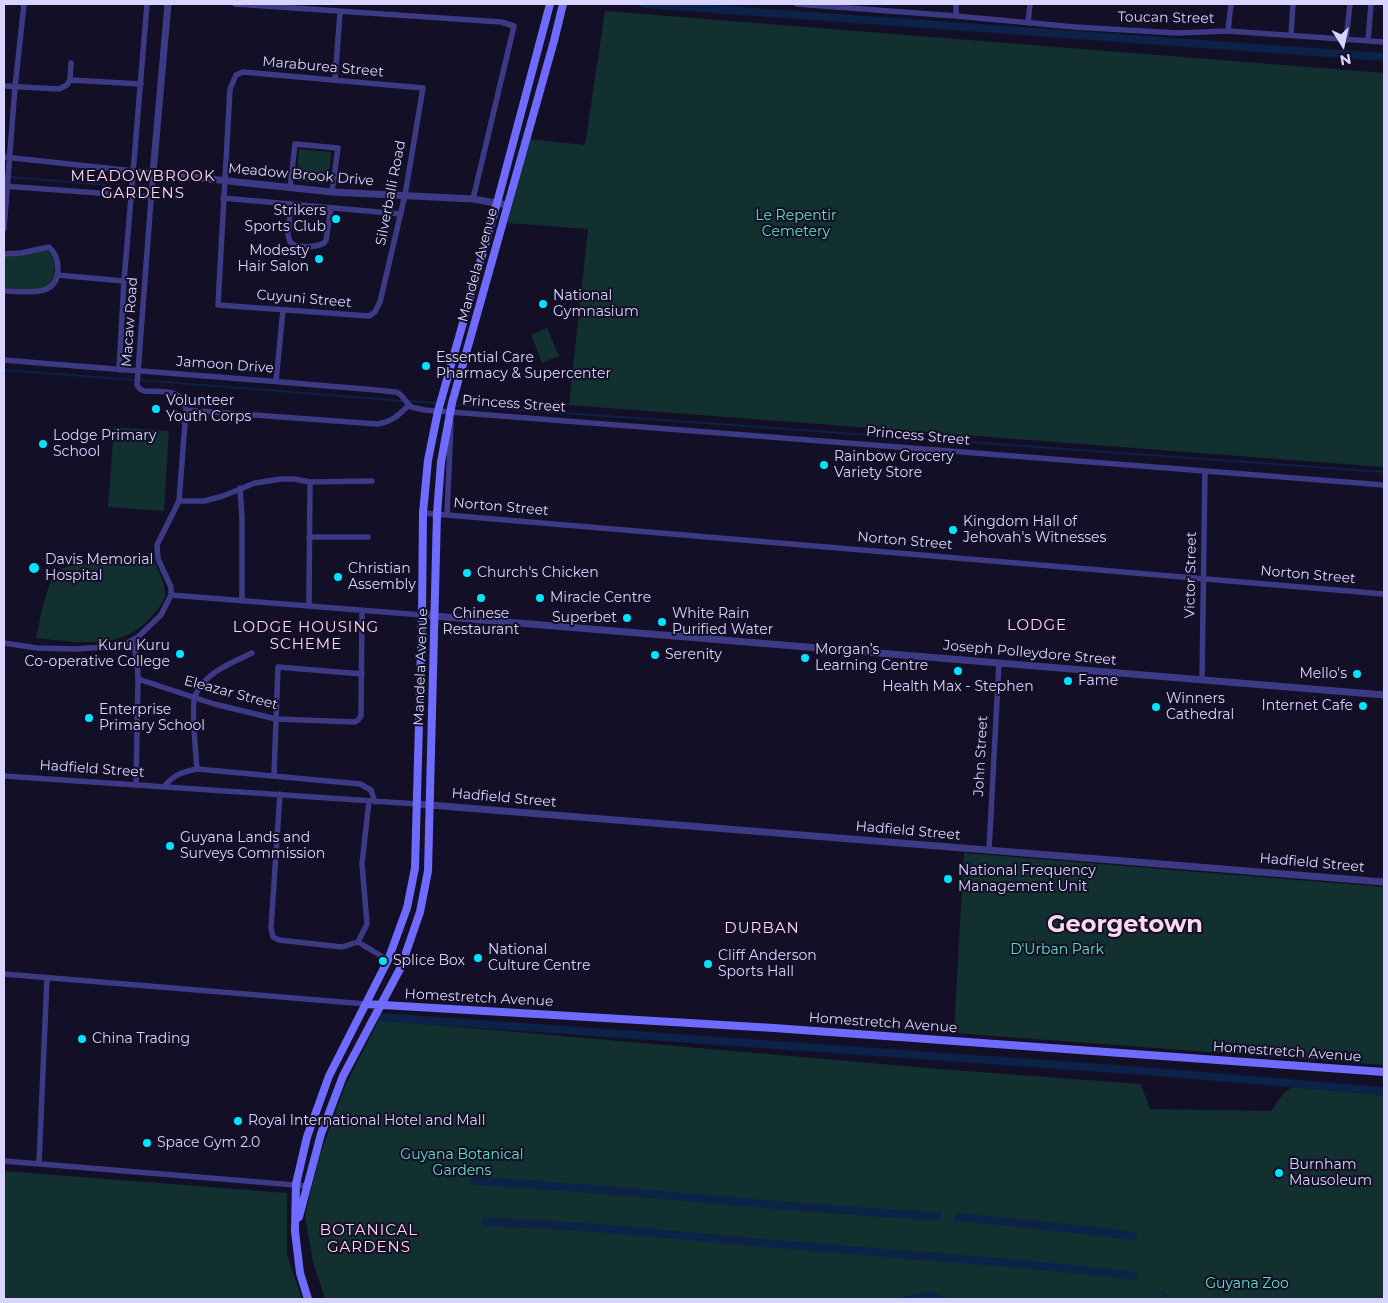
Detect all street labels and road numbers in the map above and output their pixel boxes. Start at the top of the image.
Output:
street label: Toucan Street [1117,9,1215,27]
street label: Maraburea Street [262,53,384,81]
street label: Silverballi Road [373,139,409,247]
street label: Meadow Brook Drive [227,160,375,190]
street label: Mandela Avenue [455,206,501,324]
street label: Macaw Road [118,276,142,368]
street label: Cuyuni Street [256,286,352,312]
street label: Jamoon Drive [176,353,274,377]
street label: Princess Street [461,392,567,416]
street label: Princess Street [865,423,971,449]
street label: Norton Street [453,494,549,520]
street label: Norton Street [857,528,953,554]
street label: Victor Street [1182,531,1200,619]
street label: Norton Street [1260,562,1356,588]
street label: Mandela Avenue [411,608,431,726]
street label: Joseph Polleydore Street [943,637,1117,669]
street label: Eleazar Street [182,672,280,714]
street label: John Street [970,715,992,797]
street label: Hadfield Street [39,757,145,781]
street label: Hadfield Street [451,785,557,811]
street label: Hadfield Street [855,818,961,844]
street label: Hadfield Street [1259,850,1365,876]
street label: Homestretch Avenue [404,986,554,1010]
street label: Homestretch Avenue [808,1009,958,1037]
street label: Homestretch Avenue [1212,1038,1362,1066]

